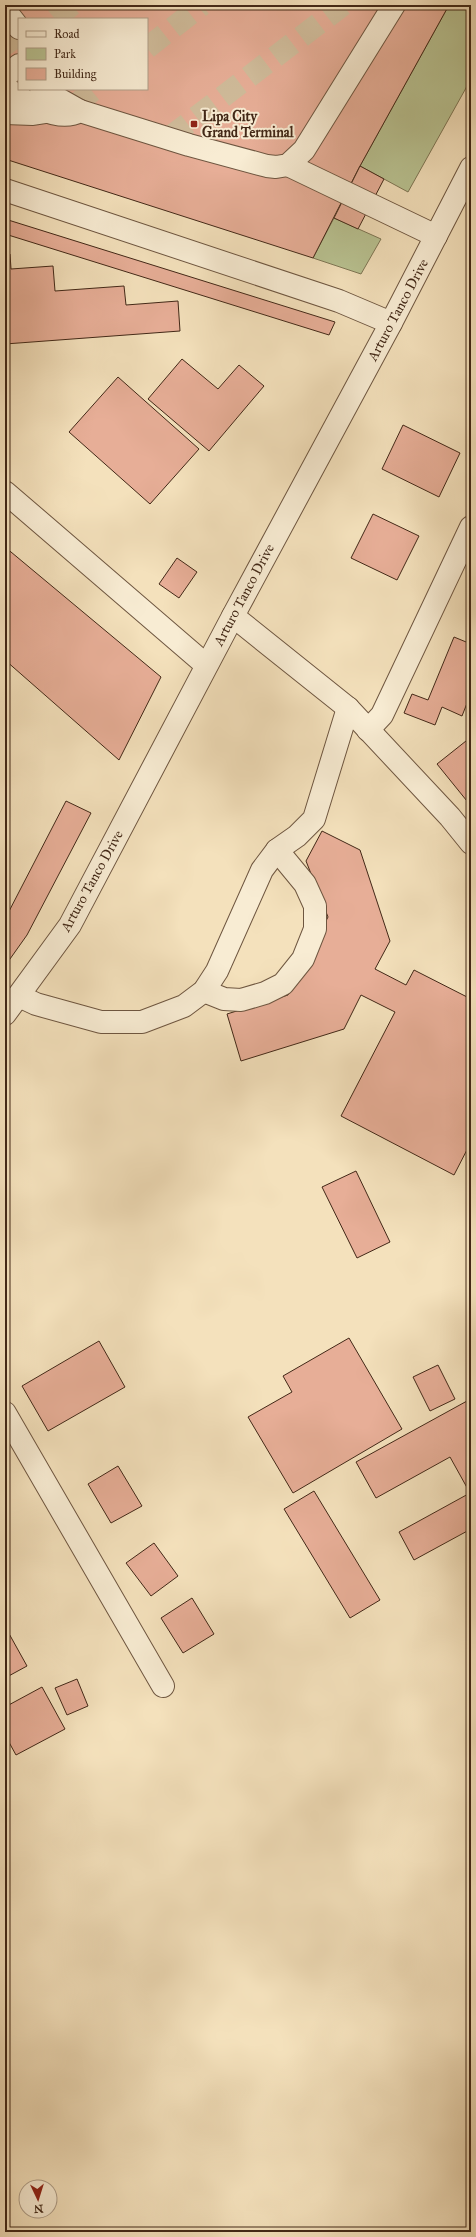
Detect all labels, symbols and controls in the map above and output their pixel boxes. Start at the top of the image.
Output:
legend [18,18,148,90]
text: Road [54,27,80,41]
text: Park [54,47,76,61]
text: Building [54,67,97,82]
place label: Lipa City Grand Terminal [202,108,295,141]
marker: Lipa City Grand Terminal [189,119,199,129]
street label: Arturo Tanco Drive [363,256,432,365]
street label: Arturo Tanco Drive [209,541,278,650]
street label: Arturo Tanco Drive [57,827,127,935]
north arrow [18,2179,58,2219]
text: N [33,2202,44,2215]

